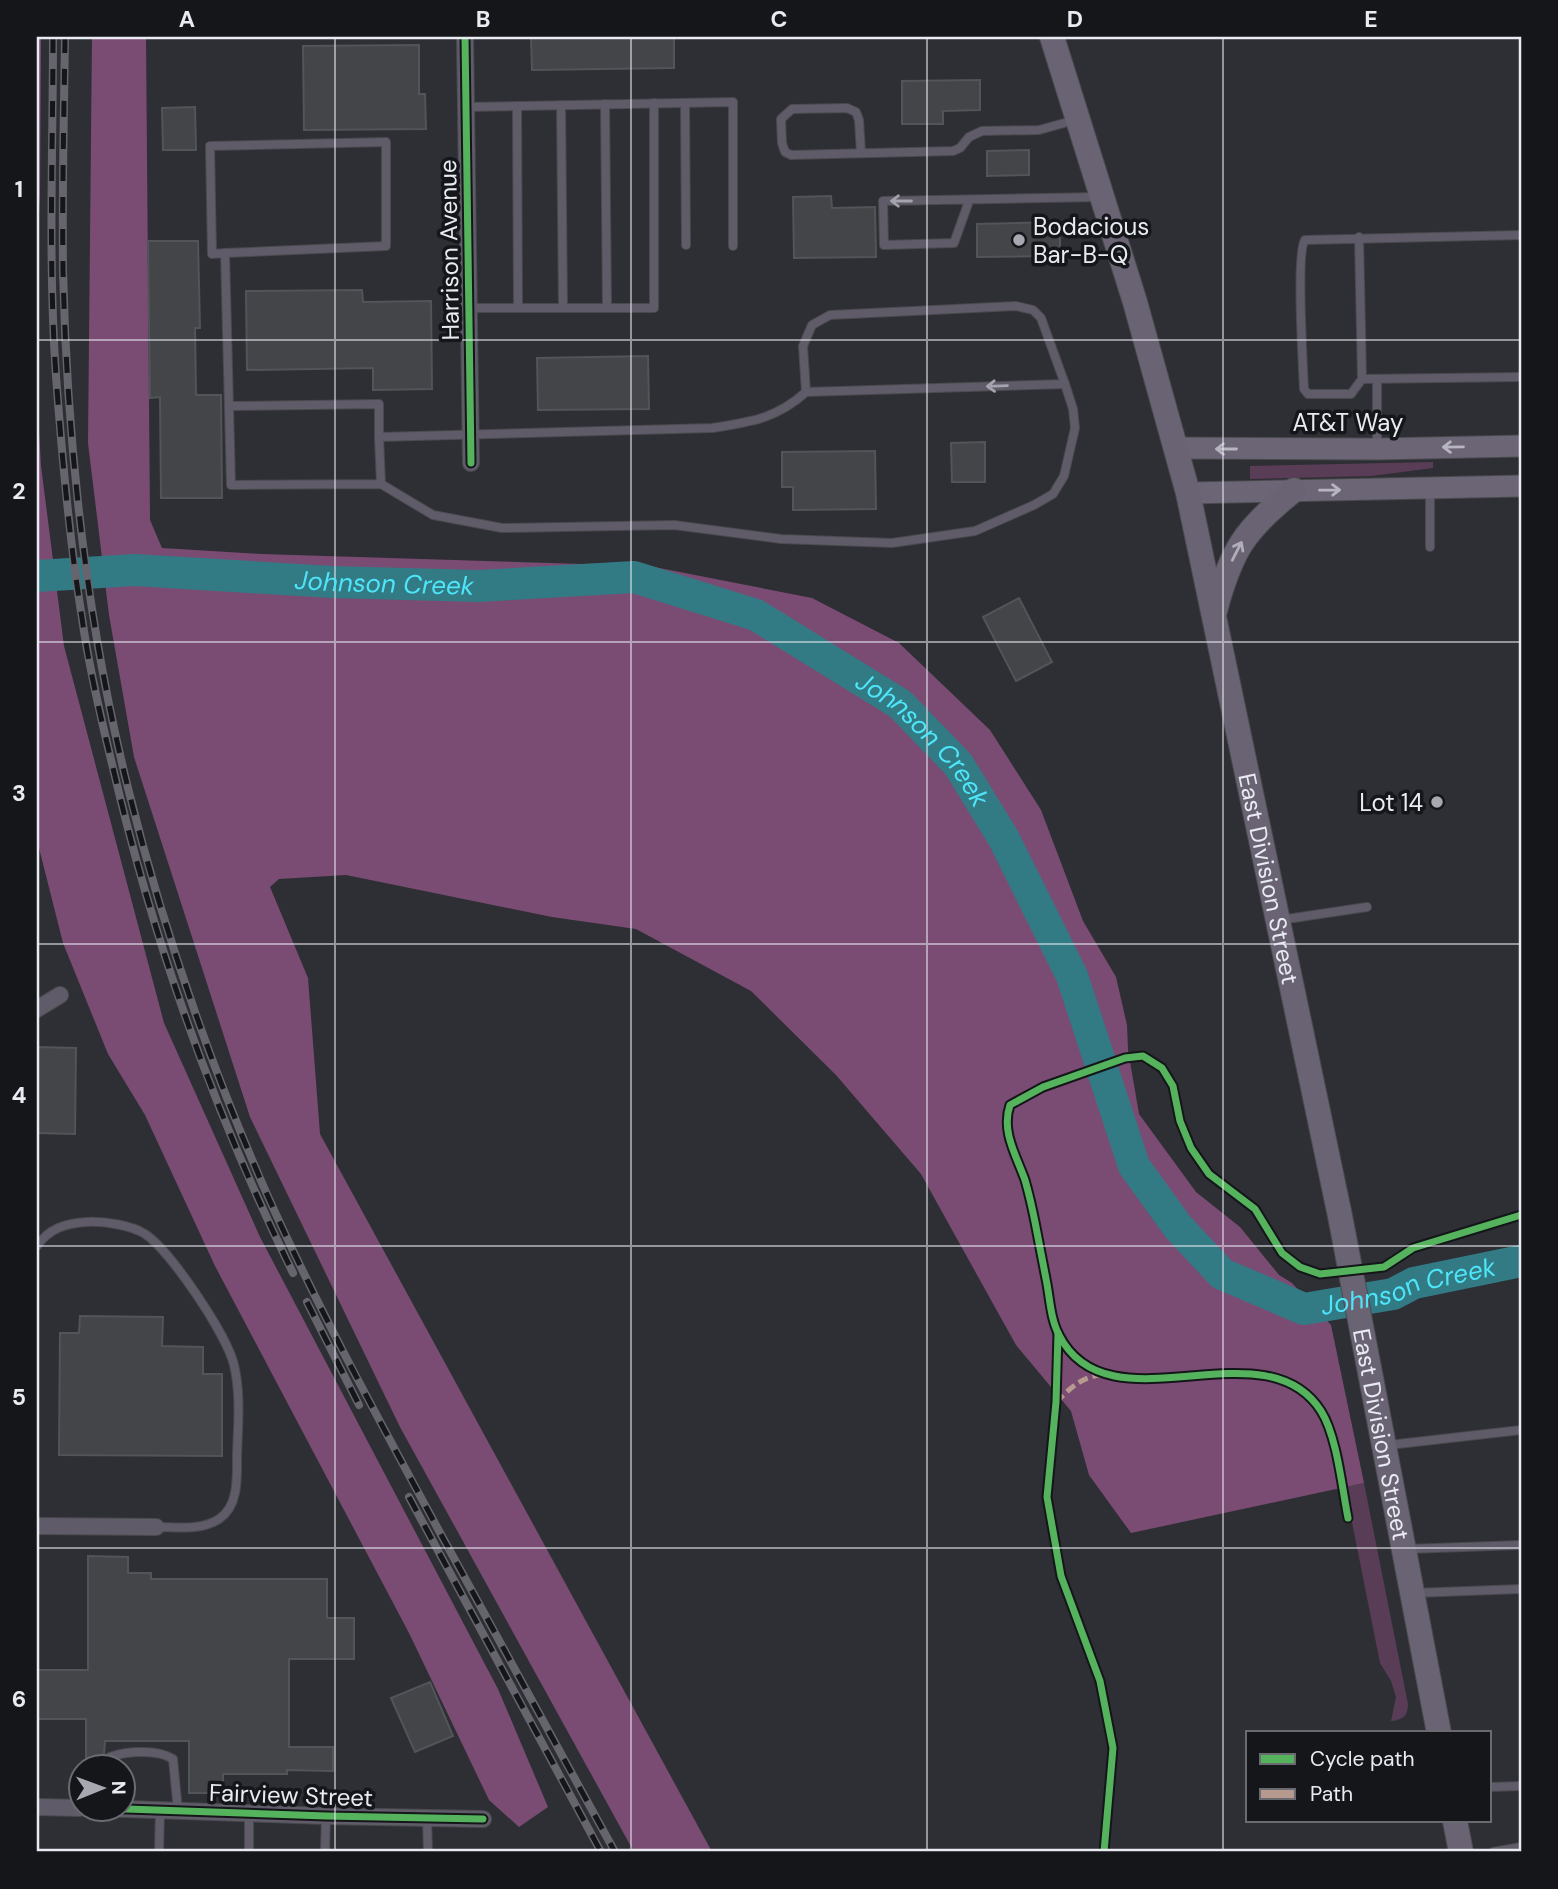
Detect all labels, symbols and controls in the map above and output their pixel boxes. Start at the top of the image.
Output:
text: A [179,4,195,34]
text: B [476,4,490,34]
text: C [771,4,787,34]
text: D [1067,4,1083,34]
text: E [1364,4,1378,34]
street label: Harrison Avenue [432,159,466,341]
text: 1 [15,174,23,204]
one-way arrow [890,194,913,208]
place label: Bodacious Bar-B-Q [1033,211,1149,270]
marker: Bodacious Bar-B-Q [1011,232,1027,248]
one-way arrow [986,380,1009,393]
street label: AT&T Way [1293,407,1403,438]
one-way arrow [1442,441,1465,454]
one-way arrow [1214,442,1237,455]
text: 2 [12,476,26,506]
one-way arrow [1318,483,1341,497]
one-way arrow [1230,541,1244,562]
water label: Johnson Creek [294,563,475,603]
water label: Johnson Creek [850,664,998,814]
street label: East Division Street [1232,770,1306,987]
text: 3 [12,778,26,808]
place label: Lot 14 [1359,787,1423,818]
marker: Lot 14 [1429,794,1445,810]
text: 4 [12,1080,27,1110]
water label: Johnson Creek [1318,1250,1499,1323]
street label: East Division Street [1346,1326,1417,1543]
text: 5 [12,1382,26,1412]
text: 6 [12,1684,26,1714]
legend [1246,1731,1492,1822]
text: Cycle path [1310,1745,1415,1773]
north arrow [66,1752,136,1822]
street label: Fairview Street [209,1777,373,1813]
text: Path [1310,1780,1353,1808]
text: N [106,1781,131,1795]

